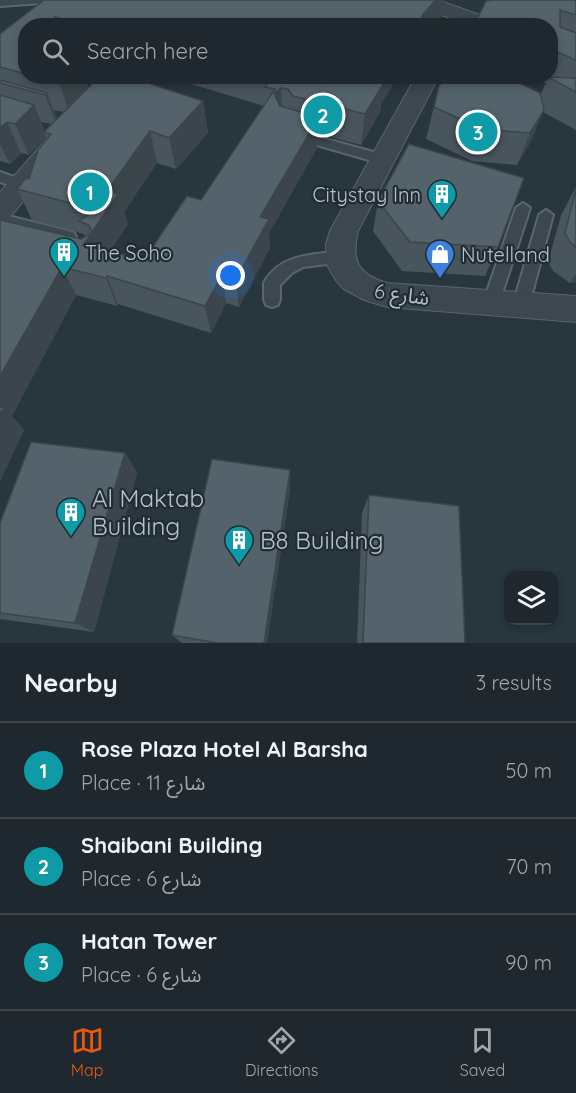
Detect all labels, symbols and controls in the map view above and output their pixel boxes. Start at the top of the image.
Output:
search box [18,18,558,84]
icon: search [39,35,72,68]
text: Search here [87,37,208,65]
pin: 2 [304,92,342,138]
pin: 3 [458,110,498,154]
pin: 1 [70,170,110,214]
building icon: Citystay Inn [426,178,458,220]
place label: Citystay Inn [313,182,421,207]
building icon: The Soho [48,236,80,278]
shop icon: Nutelland [424,238,456,280]
place label: The Soho [85,240,172,265]
place label: Nutelland [461,242,550,267]
your location [216,261,245,290]
street label: شارع 6 [373,278,431,313]
place label: Al Maktab Building [92,483,204,541]
building icon: Al Maktab Building [55,496,87,538]
building icon: B8 Building [223,524,255,566]
place label: B8 Building [260,525,383,555]
map controls [504,571,558,625]
button: layers [504,571,558,625]
text: Nearby [24,666,118,699]
text: 3 results [476,670,552,695]
text: Rose Plaza Hotel Al Barsha [81,735,368,763]
text: 1 [40,758,47,783]
text: 50 m [506,758,552,783]
text: Place · شارع 11 [81,770,205,795]
text: Shaibani Building [81,831,263,859]
text: 2 [38,854,49,879]
text: 70 m [506,854,552,879]
text: Place · شارع 6 [81,866,201,891]
text: Hatan Tower [81,927,217,955]
text: 3 [38,950,49,975]
text: 90 m [505,950,552,975]
text: Place · شارع 6 [81,962,201,987]
tab: Map [71,1024,104,1080]
tab: Directions [245,1024,318,1080]
tab: Saved [460,1024,505,1080]

